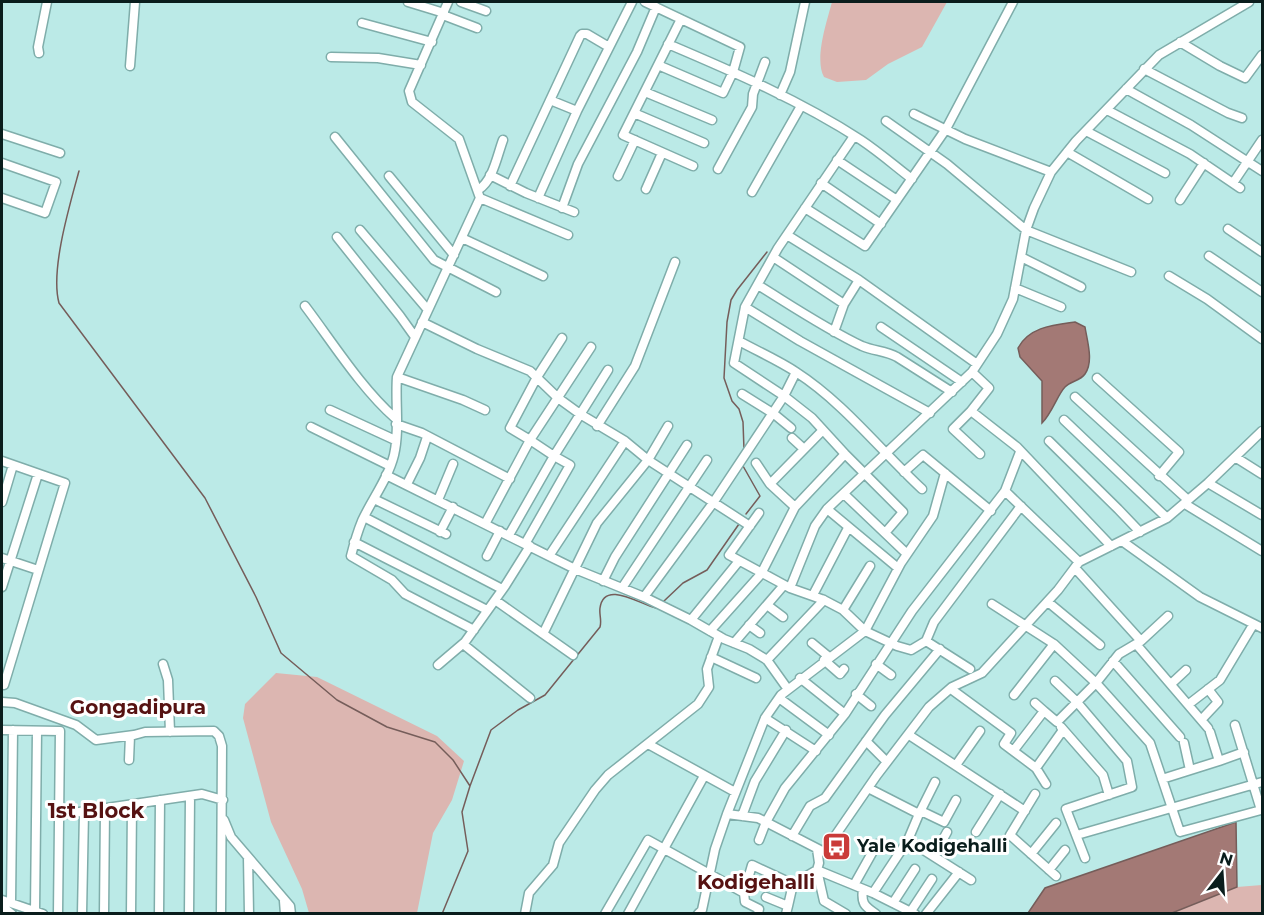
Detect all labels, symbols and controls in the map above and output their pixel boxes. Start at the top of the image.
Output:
district label: Gongadipura [70,695,206,719]
district label: 1st Block [48,798,145,823]
bus stop icon: Yale Kodigehalli [820,830,852,862]
place label: Yale Kodigehalli [856,835,1007,857]
north arrow [1192,843,1252,903]
text: N [1217,848,1235,870]
district label: Kodigehalli [697,870,815,894]

